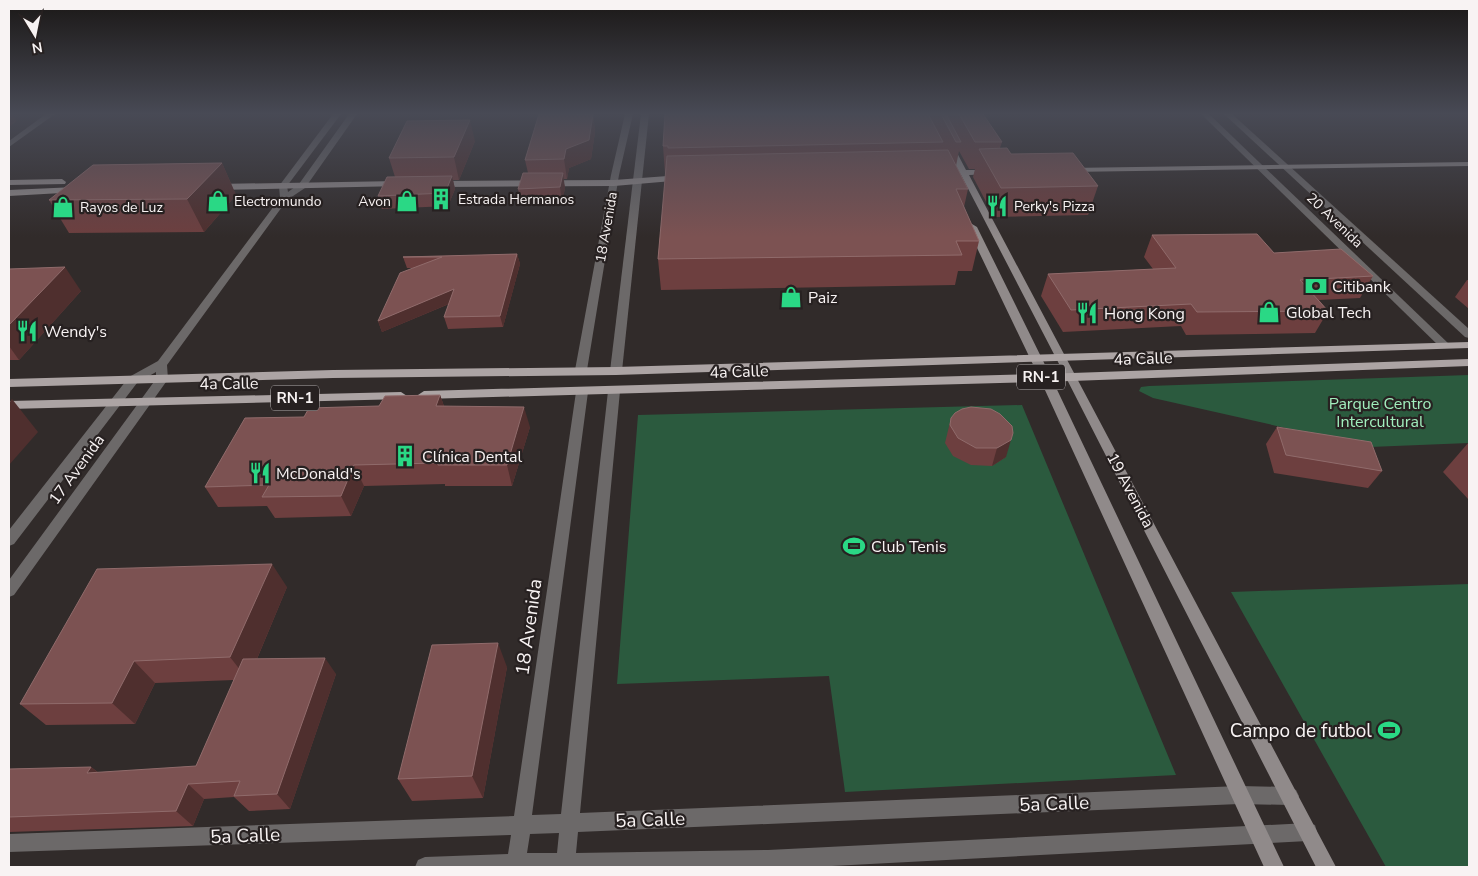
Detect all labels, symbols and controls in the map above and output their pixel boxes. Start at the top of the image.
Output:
north arrow [10,10,60,60]
text: N [30,37,44,58]
building icon: Estrada Hermanos [428,186,454,212]
shop icon: Electromundo [205,188,231,214]
shop icon: Avon [394,188,420,214]
street label: 20 Avenida [1302,189,1367,252]
place label: Estrada Hermanos [458,190,574,209]
street label: 18 Avenida [591,190,622,264]
place label: Electromundo [234,192,322,211]
place label: Avon [358,192,391,211]
restaurant icon: Perky's Pizza [984,193,1010,219]
shop icon: Rayos de Luz [50,194,76,220]
place label: Perky's Pizza [1014,197,1095,216]
place label: Rayos de Luz [80,198,163,217]
bank icon: Citibank [1303,273,1329,299]
place label: Citibank [1332,276,1392,298]
shop icon: Paiz [778,284,804,310]
place label: Paiz [808,287,837,309]
shop icon: Global Tech [1256,299,1282,325]
restaurant icon: Hong Kong [1074,300,1100,326]
place label: Global Tech [1286,302,1371,324]
place label: Hong Kong [1104,303,1185,325]
restaurant icon: Wendy's [14,318,40,344]
place label: Wendy's [44,321,107,343]
street label: 4a Calle [1113,347,1173,371]
street label: 4a Calle [709,360,769,384]
road number: RN-1 [1017,364,1065,390]
street label: 4a Calle [199,372,259,396]
road number: RN-1 [271,386,319,410]
park label: Parque Centro Intercultural [1329,393,1431,433]
street label: 17 Avenida [44,430,110,509]
building icon: Clínica Dental [392,443,418,469]
place label: Clínica Dental [422,446,523,468]
street label: 19 Avenida [1101,449,1159,532]
restaurant icon: McDonald's [247,460,273,486]
place label: McDonald's [276,463,361,485]
sports icon: Club Tenis [841,533,867,559]
place label: Club Tenis [871,536,946,558]
street label: 18 Avenida [509,577,549,677]
sports icon: Campo de futbol [1376,717,1402,743]
place label: Campo de futbol [1230,718,1372,744]
street label: 5a Calle [1019,790,1090,818]
street label: 5a Calle [615,806,686,834]
street label: 5a Calle [210,822,281,850]

